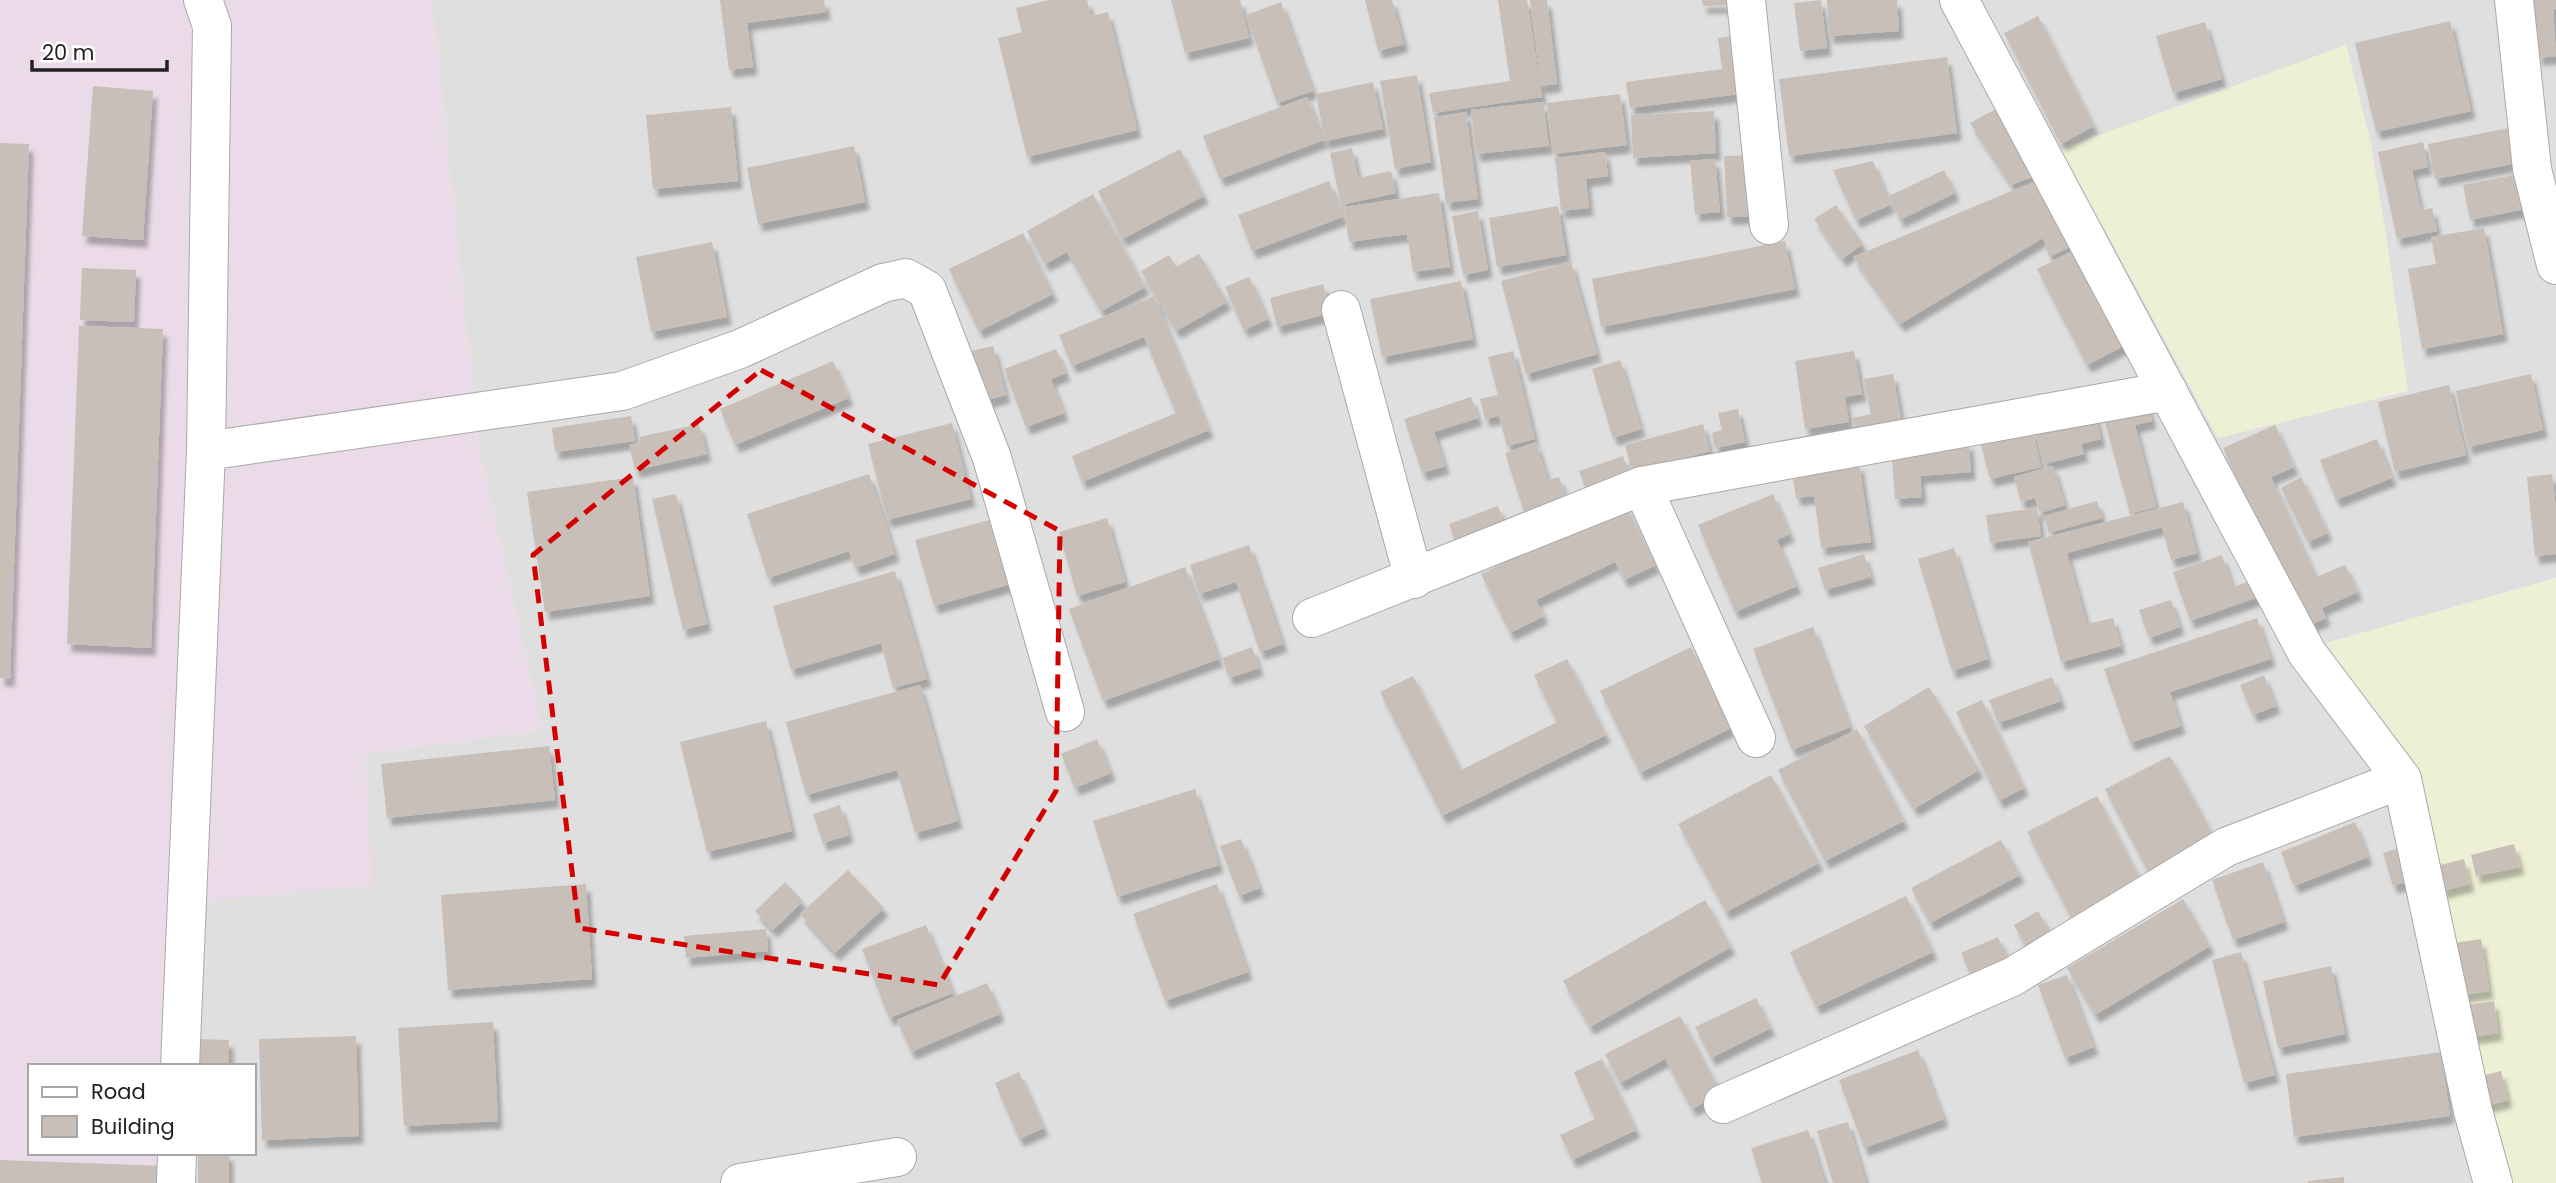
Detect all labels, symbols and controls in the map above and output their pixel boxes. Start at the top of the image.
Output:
scale bar [32,28,166,72]
text: 20 m [42,38,95,67]
legend [28,1064,256,1155]
text: Road [91,1077,146,1106]
text: Building [91,1112,175,1141]

